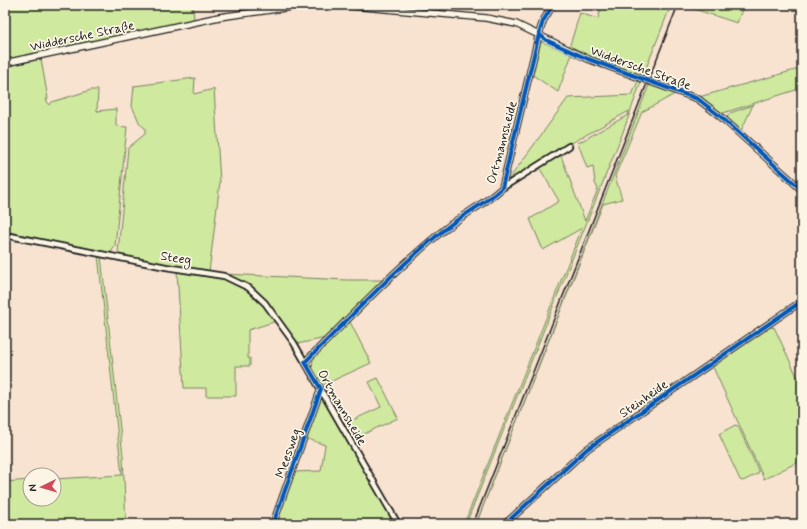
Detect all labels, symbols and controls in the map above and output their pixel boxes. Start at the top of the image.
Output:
street label: Widdersche Straße [29,17,136,56]
street label: Widdersche Straße [588,42,693,95]
street label: Ortmannsheide [483,99,522,186]
street label: Steeg [159,248,193,270]
street label: Ortmannsheide [313,367,370,449]
street label: Steinheide [616,376,672,422]
street label: Meesweg [272,426,305,481]
north arrow [22,467,62,507]
text: N [26,484,40,492]

